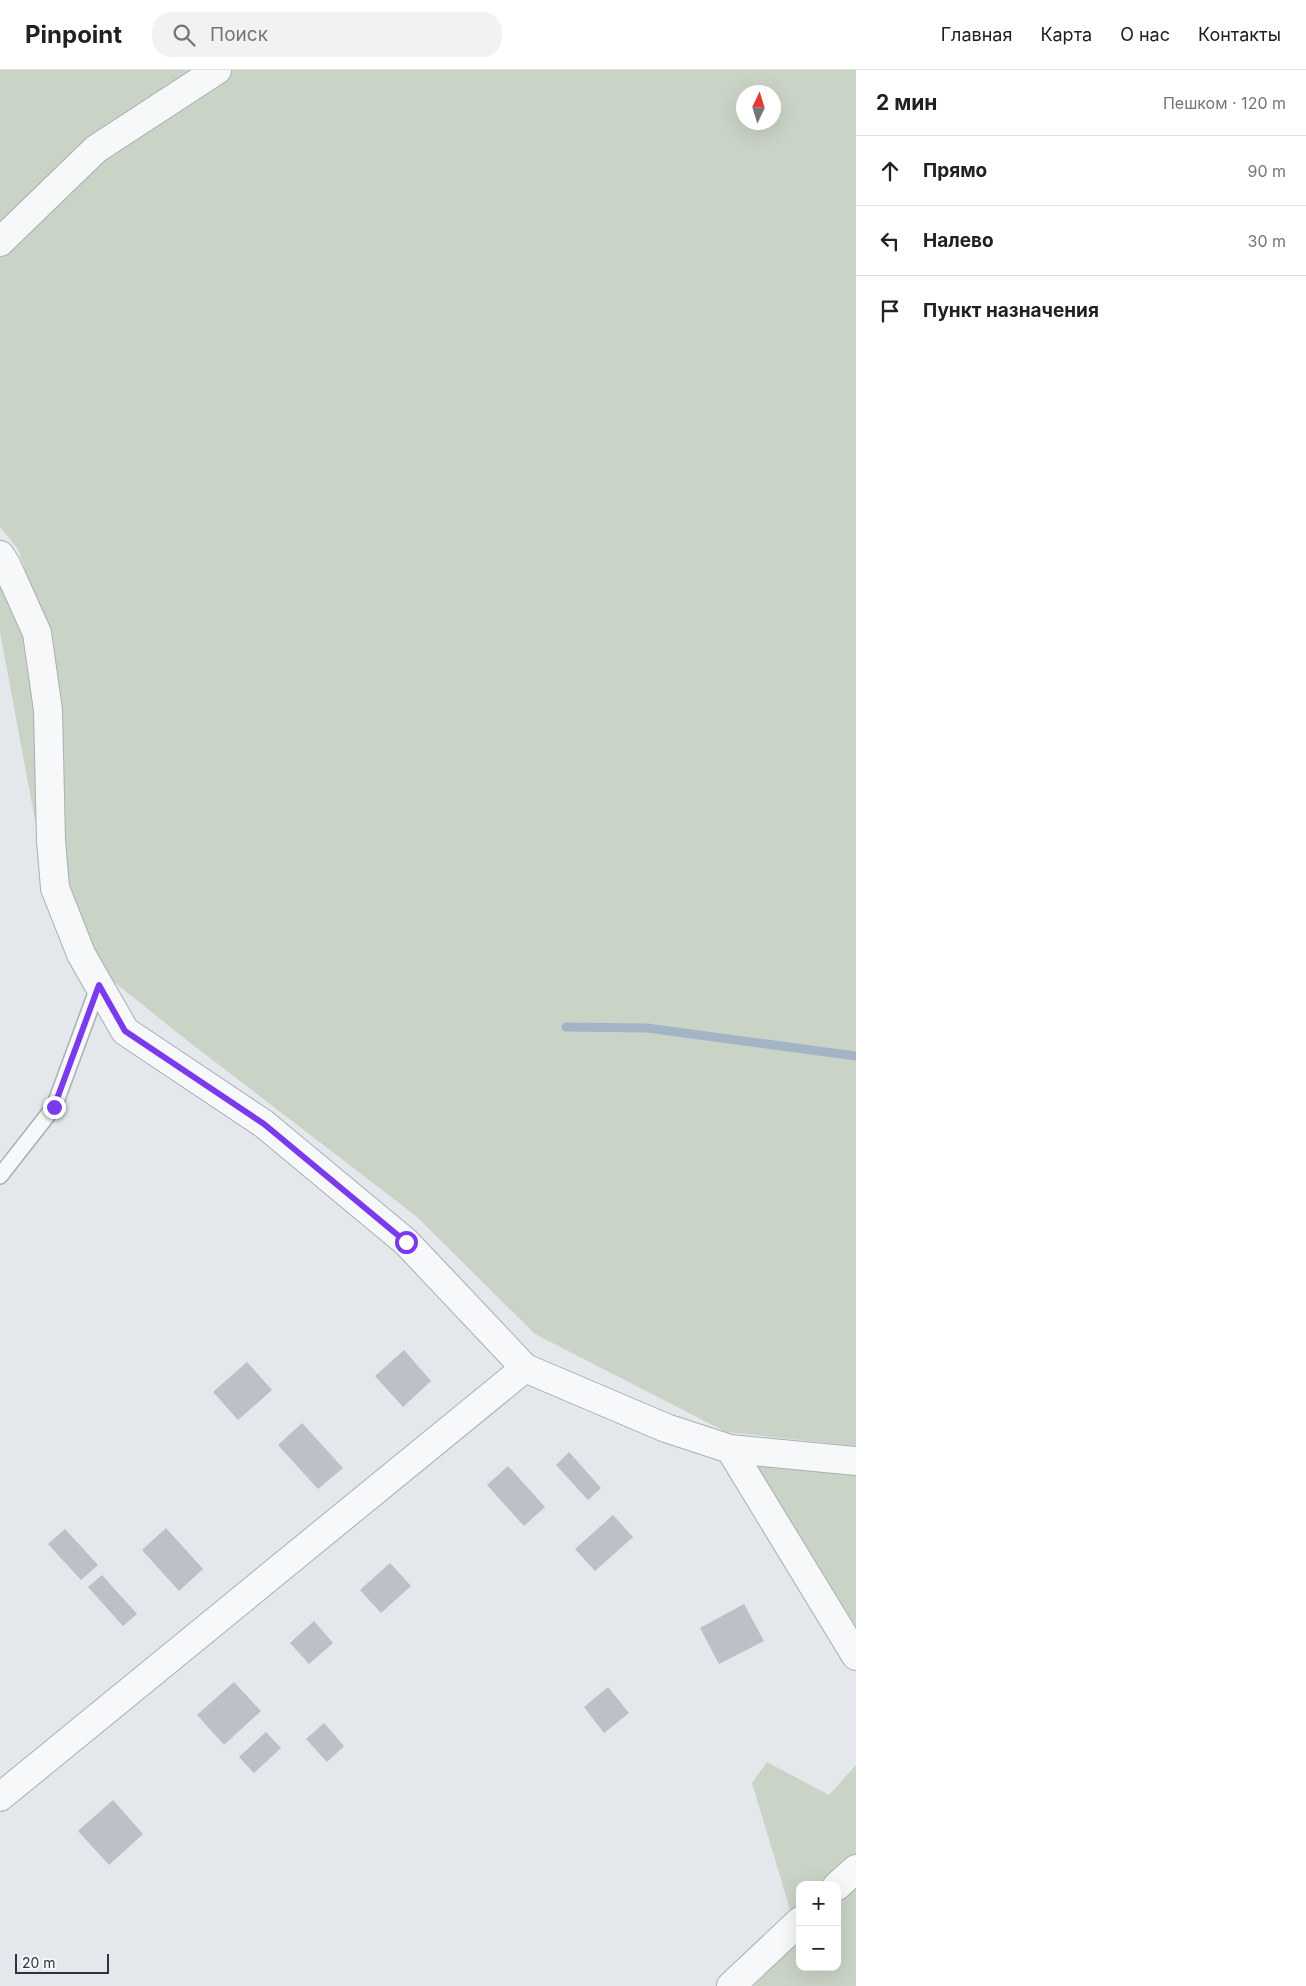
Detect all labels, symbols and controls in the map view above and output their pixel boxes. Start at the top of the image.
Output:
search box [152,12,502,57]
text: Pinpoint [25,20,122,49]
icon: search [170,21,198,49]
text: Поиск [210,23,268,46]
text: Главная [941,24,1012,45]
text: Карта [1040,24,1092,45]
text: О нас [1120,24,1170,45]
text: Контакты [1198,24,1281,45]
north arrow [736,85,781,130]
text: 2 мин [876,90,937,115]
text: Пешком · 120 m [1163,93,1286,113]
icon: ahead [876,157,904,185]
text: Прямо [923,159,987,182]
text: 90 m [1247,161,1286,181]
icon: left [876,227,904,255]
text: Налево [923,229,994,252]
text: 30 m [1248,231,1286,251]
icon: arrive [876,297,904,325]
text: Пункт назначения [923,299,1099,322]
route end [43,1096,66,1119]
route start [395,1231,418,1254]
map controls [796,1881,841,1971]
button: + [796,1881,841,1926]
button: − [796,1926,841,1971]
scale bar [15,1951,109,1974]
text: 20 m [22,1954,56,1971]

